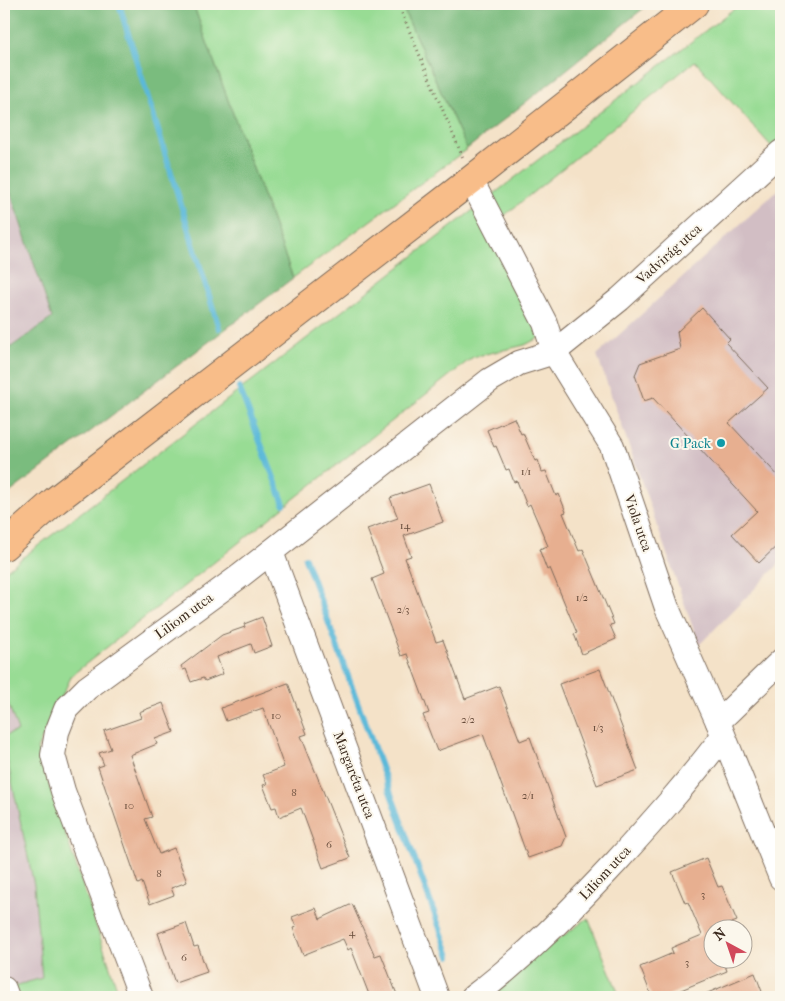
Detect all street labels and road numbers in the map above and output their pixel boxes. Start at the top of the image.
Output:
street label: Vadvirág utca [632,220,705,288]
street label: Viola utca [620,491,656,554]
street label: Liliom utca [152,589,217,643]
street label: Margaréta utca [330,729,379,821]
street label: Liliom utca [576,842,635,904]

